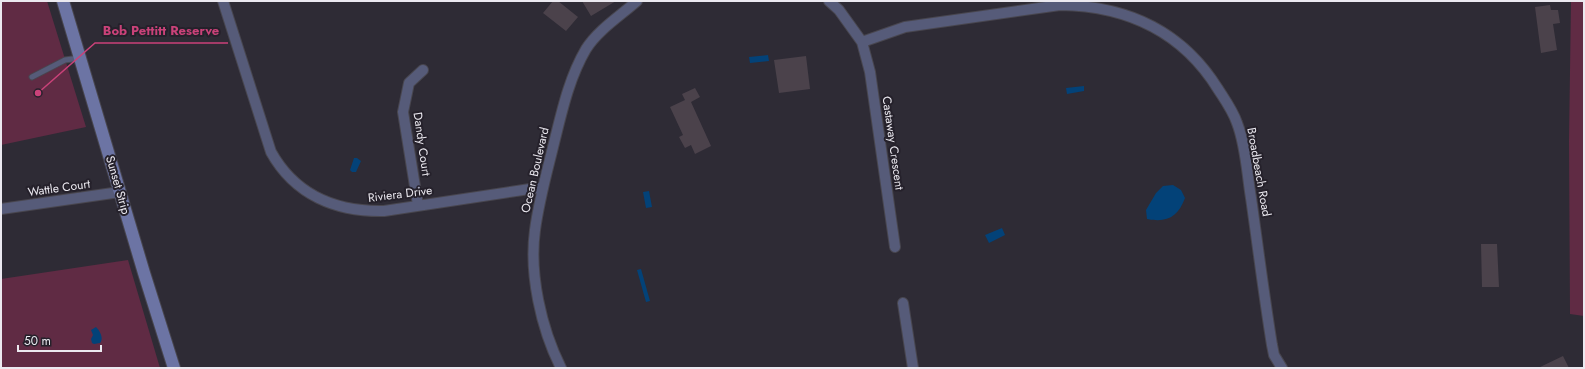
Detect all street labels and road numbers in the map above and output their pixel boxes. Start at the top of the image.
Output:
street label: Castaway Crescent [878,95,909,191]
street label: Dandy Court [409,111,435,177]
street label: Ocean Boulevard [516,125,554,215]
street label: Broadbeach Road [1242,126,1276,218]
street label: Sunset Strip [101,154,135,217]
street label: Wattle Court [27,175,91,201]
street label: Riviera Drive [367,181,433,207]

